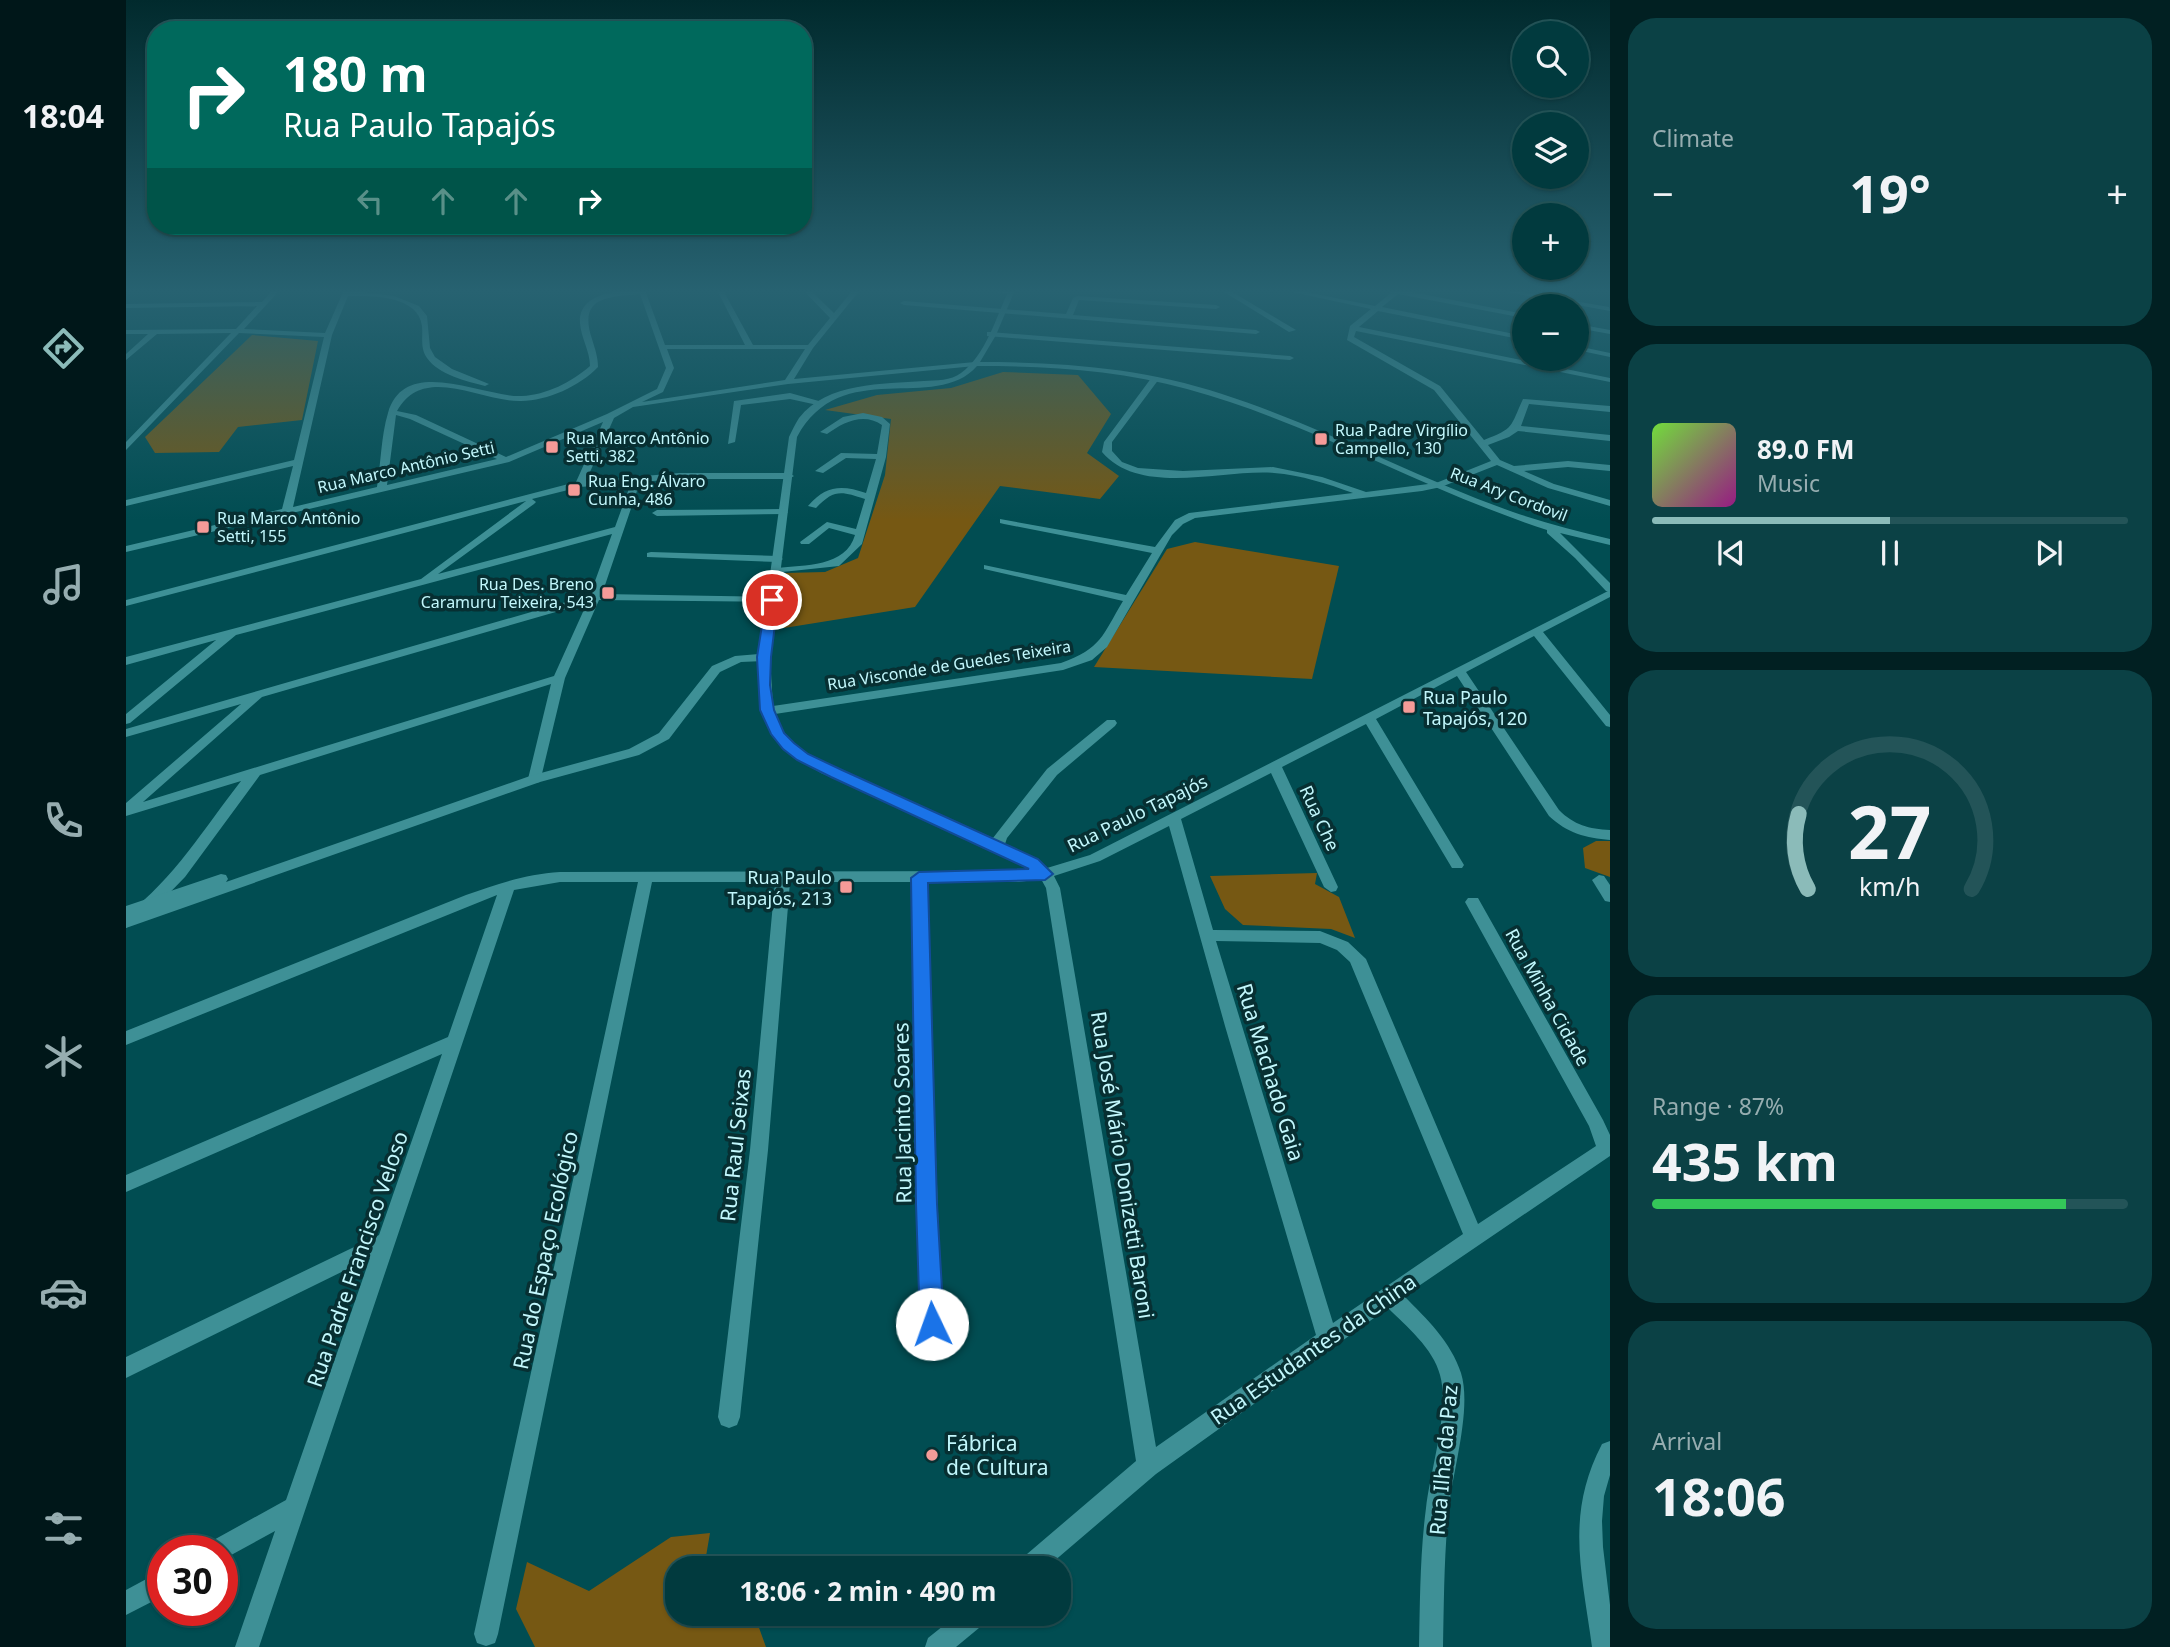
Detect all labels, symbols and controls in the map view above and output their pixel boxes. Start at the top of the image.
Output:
map controls [1512,21,1589,371]
button: search [1512,21,1589,98]
text: 180 m [283,40,428,106]
icon: right [168,49,259,140]
text: 18:04 [22,94,104,137]
text: Rua Paulo Tapajós [283,103,556,146]
button: layers [1512,112,1589,189]
text: Climate [1652,122,1734,154]
text: 19° [1849,157,1931,228]
text: − [1652,167,1674,219]
text: + [2106,167,2128,219]
icon: left [351,182,389,220]
icon: ahead [424,182,462,220]
icon: ahead [497,182,535,220]
icon: right [570,182,608,220]
button: + [1512,203,1589,280]
button: − [1512,294,1589,371]
icon: directions [39,324,88,373]
place label: Rua Padre Virgílio Campello, 130 [1335,419,1468,459]
place label: Rua Marco Antônio Setti, 382 [566,427,710,467]
marker: Rua Padre Virgílio Campello, 130 [1313,431,1329,447]
text: 89.0 FM [1757,431,1854,467]
street label: Rua Marco Antônio Setti [315,436,497,498]
marker: Rua Marco Antônio Setti, 382 [544,439,560,455]
street label: Rua Ary Cordovil [1447,462,1571,526]
text: Music [1757,467,1820,499]
place label: Rua Eng. Álvaro Cunha, 486 [588,470,705,510]
marker: Rua Eng. Álvaro Cunha, 486 [566,482,582,498]
place label: Rua Marco Antônio Setti, 155 [217,507,361,547]
marker: Rua Marco Antônio Setti, 155 [195,519,211,535]
icon: previous [1712,534,1750,572]
icon: pause [1871,534,1909,572]
icon: next [2030,534,2068,572]
icon: music [39,560,88,609]
pin [742,570,802,630]
place label: Rua Des. Breno Caramuru Teixeira, 543 [421,573,594,613]
icon: arrive [753,581,791,619]
marker: Rua Des. Breno Caramuru Teixeira, 543 [600,585,616,601]
street label: Rua Visconde de Guedes Teixeira [826,635,1072,695]
place label: Rua Paulo Tapajós, 120 [1423,685,1527,730]
marker: Rua Paulo Tapajós, 120 [1401,699,1417,715]
street label: Rua Paulo Tapajós [1063,769,1211,857]
street label: Rua Che [1294,781,1346,855]
text: 27 [1848,782,1932,881]
icon: phone [39,796,88,845]
place label: Rua Paulo Tapajós, 213 [728,865,832,910]
text: km/h [1859,869,1921,903]
marker: Rua Paulo Tapajós, 213 [838,879,854,895]
street label: Rua Minha Cidade [1500,924,1596,1070]
street label: Rua Machado Gaia [1231,980,1311,1164]
street label: Rua José Mário Donizetti Baroni [1085,1009,1161,1321]
street label: Rua Jacinto Soares [886,1022,918,1204]
icon: climate [39,1032,88,1081]
street label: Rua Raul Seixas [713,1067,757,1223]
text: Range · 87% [1652,1090,1784,1122]
text: 435 km [1652,1125,1838,1196]
street label: Rua Padre Francisco Veloso [300,1127,414,1391]
street label: Rua do Espaço Ecológico [506,1128,584,1372]
street label: Rua Estudantes da China [1205,1267,1421,1431]
icon: car [39,1268,88,1317]
position arrow [895,1287,969,1361]
street label: Rua Ilha da Paz [1422,1384,1464,1536]
text: Arrival [1652,1425,1722,1457]
place label: Fábrica de Cultura [946,1429,1048,1481]
marker: Fábrica de Cultura [924,1447,940,1463]
text: 18:06 [1652,1460,1786,1531]
icon: filters [39,1504,88,1553]
speed limit sign: 30 [147,1535,238,1626]
text: 18:06 · 2 min · 490 m [740,1573,996,1609]

